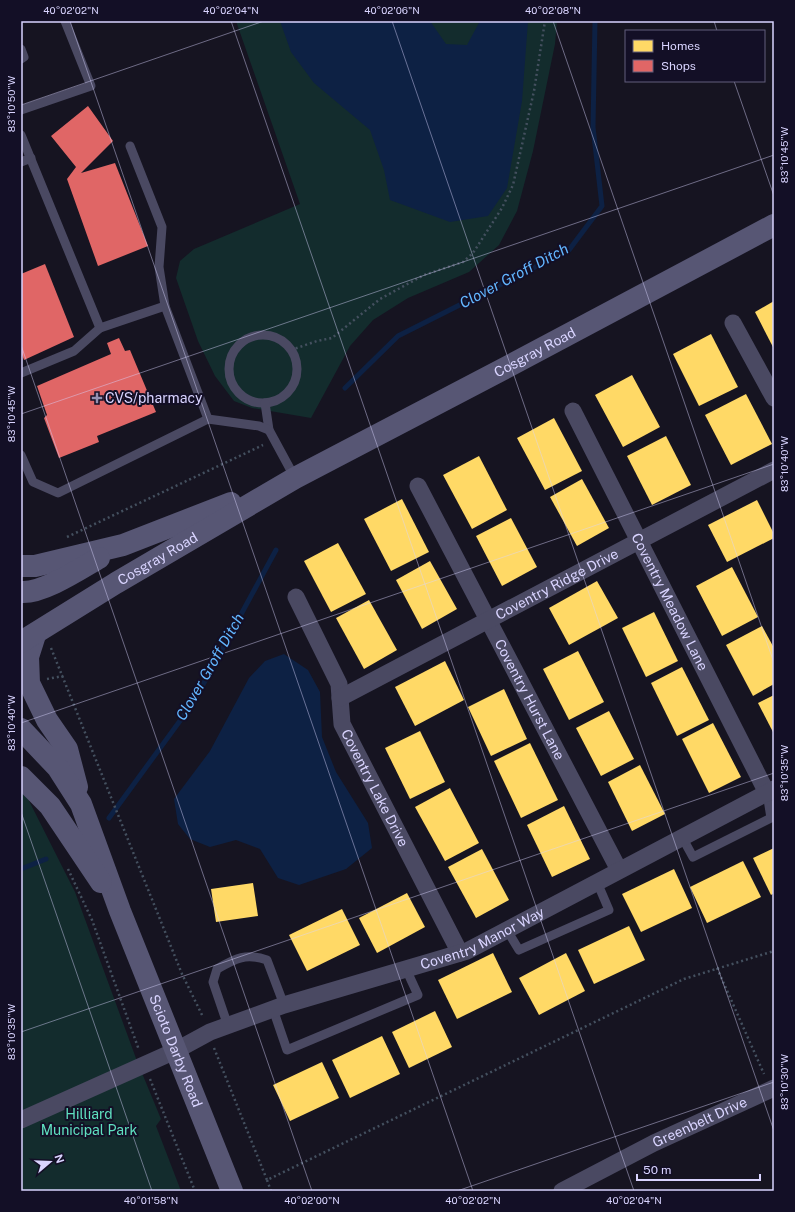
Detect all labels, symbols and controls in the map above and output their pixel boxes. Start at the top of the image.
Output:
text: 40°02'02"N [43,4,99,16]
text: 40°02'04"N [203,4,259,16]
text: 40°02'06"N [364,4,420,16]
text: 40°02'08"N [525,4,581,16]
legend [625,30,765,82]
text: Homes [661,39,700,53]
text: Shops [661,59,696,73]
text: 83°10'50"W [5,75,17,132]
text: 83°10'45"W [778,126,790,183]
water label: Clover Groff Ditch [456,240,571,311]
street label: Cosgray Road [491,324,578,380]
text: 83°10'45"W [5,385,17,442]
place label: CVS/pharmacy [105,390,203,406]
marker: CVS/pharmacy [92,393,102,403]
text: 83°10'40"W [778,435,790,492]
street label: Cosgray Road [115,529,200,588]
street label: Coventry Meadow Lane [628,530,711,673]
street label: Coventry Ridge Drive [493,545,621,623]
water label: Clover Groff Ditch [172,610,247,723]
street label: Coventry Hurst Lane [492,637,568,763]
text: 83°10'40"W [5,694,17,751]
street label: Coventry Lake Drive [338,726,412,849]
text: 83°10'35"W [778,744,790,801]
street label: Coventry Manor Way [418,904,547,972]
street label: Scioto Darby Road [146,992,206,1109]
text: 83°10'35"W [5,1003,17,1060]
text: 83°10'30"W [778,1053,790,1110]
street label: Greenbelt Drive [650,1094,749,1151]
park label: Hilliard Municipal Park [41,1106,137,1138]
north arrow [30,1142,70,1182]
text: N [52,1153,67,1165]
scale bar [637,1156,760,1182]
text: 50 m [643,1163,671,1177]
text: 40°01'58"N [124,1194,178,1206]
text: 40°02'00"N [284,1194,340,1206]
text: 40°02'02"N [445,1194,501,1206]
text: 40°02'04"N [606,1194,662,1206]

